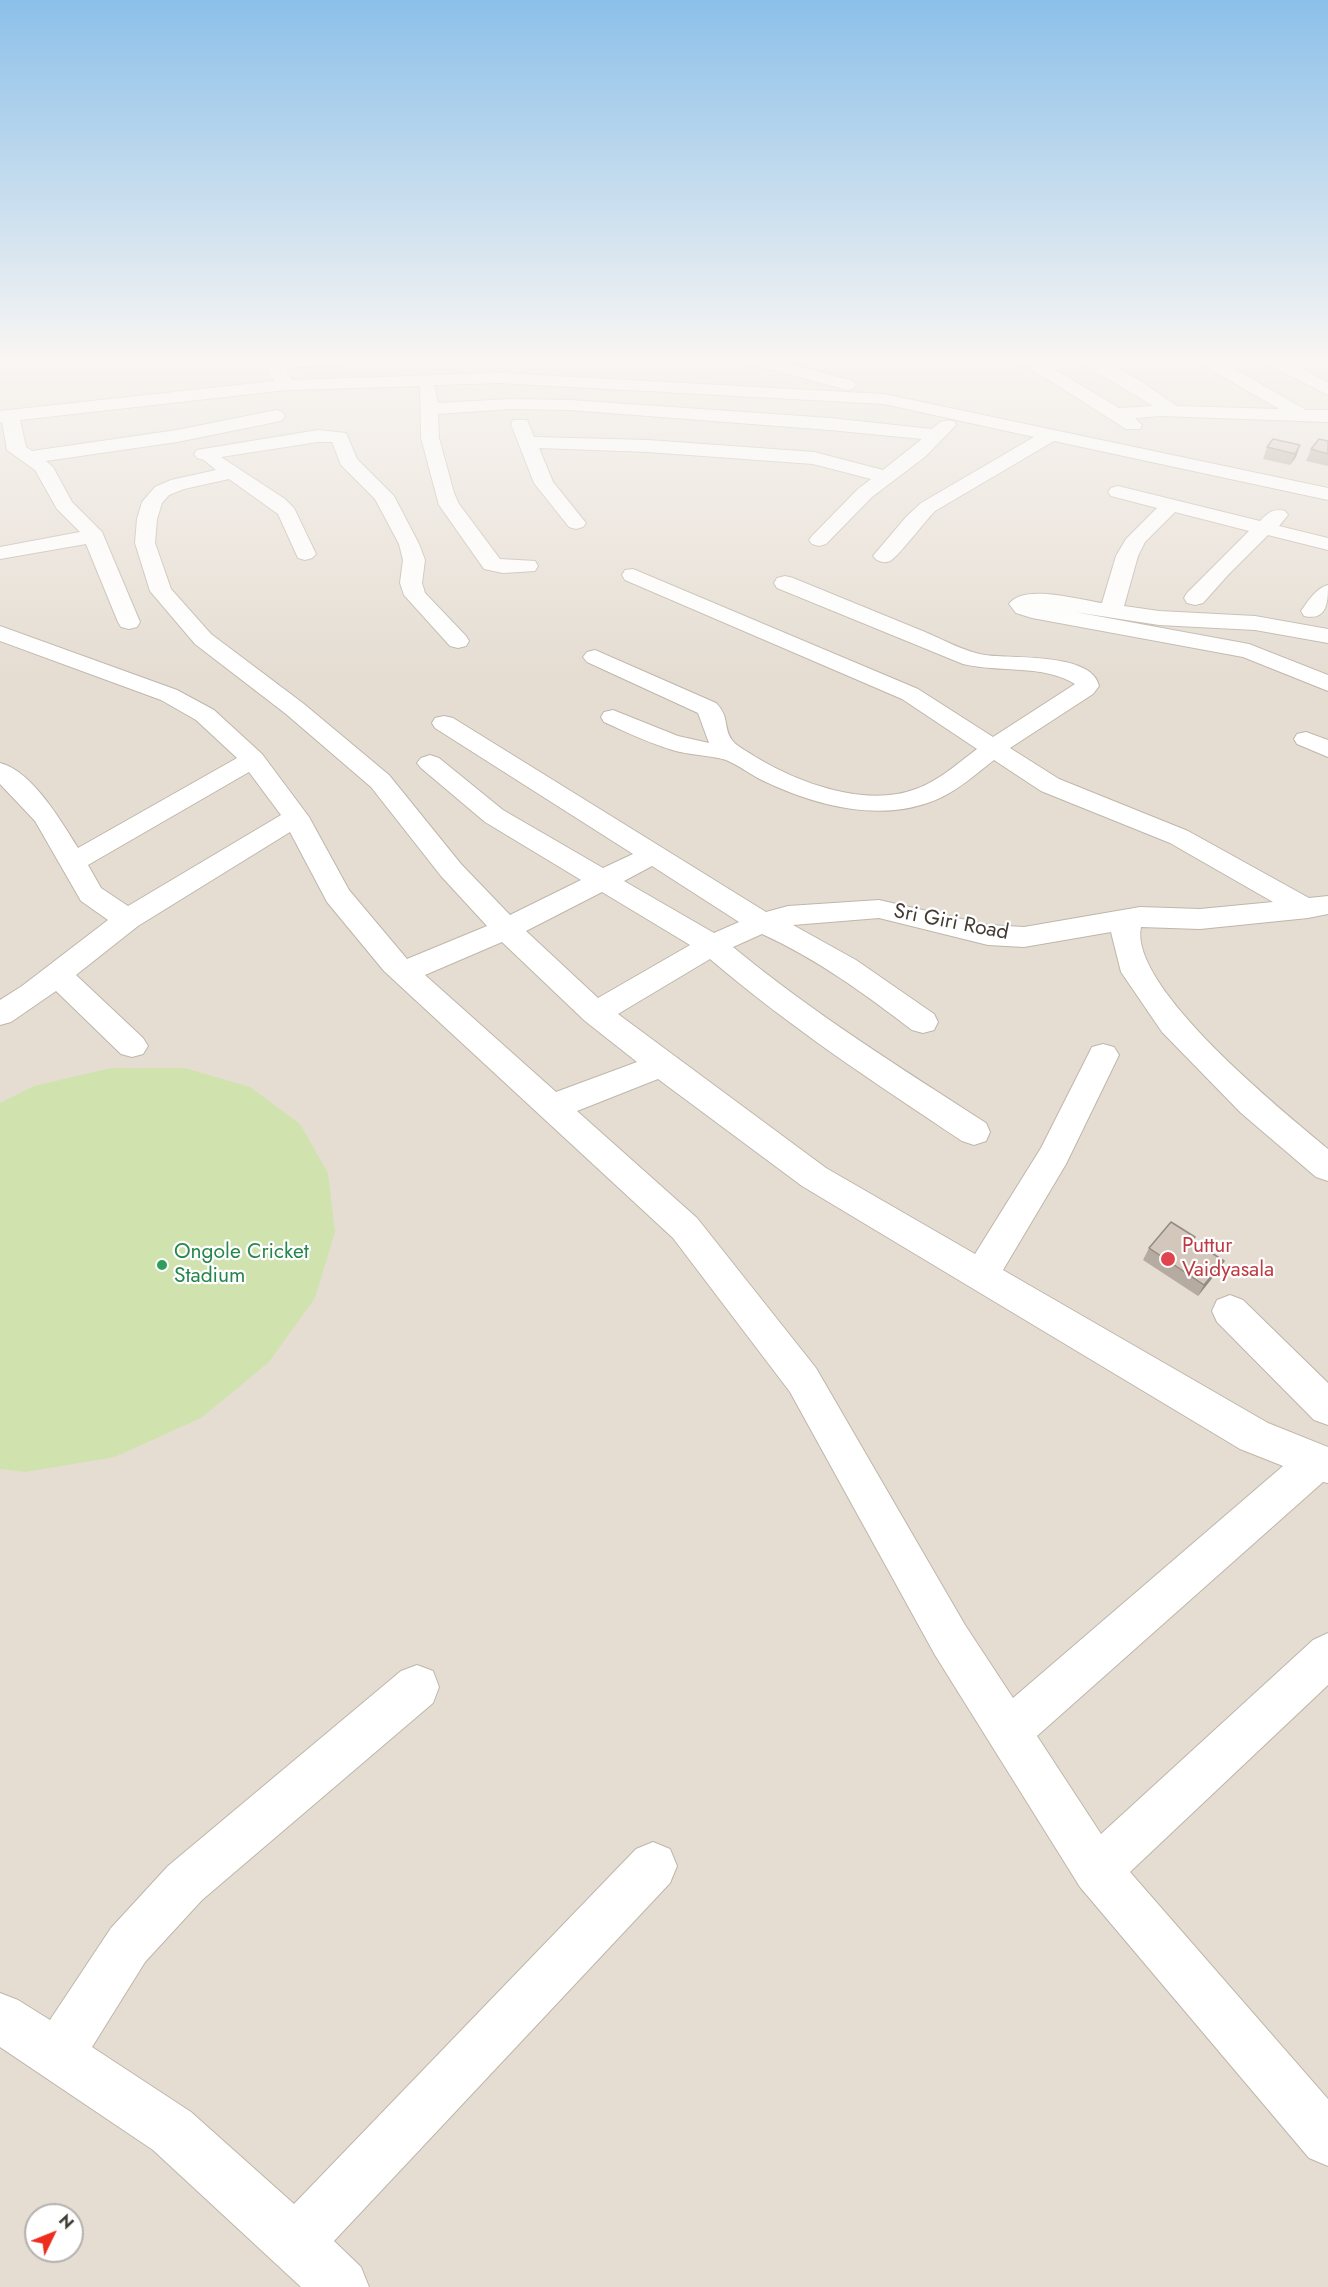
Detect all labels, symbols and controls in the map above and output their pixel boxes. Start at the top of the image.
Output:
street label: Sri Giri Road [891,900,1011,946]
place label: Puttur Vaidyasala [1182,1234,1274,1284]
place label: Ongole Cricket Stadium [174,1240,309,1290]
marker: Puttur Vaidyasala [1159,1250,1177,1268]
marker: Ongole Cricket Stadium [155,1258,169,1272]
north arrow [24,2203,84,2263]
text: N [53,2209,79,2234]

